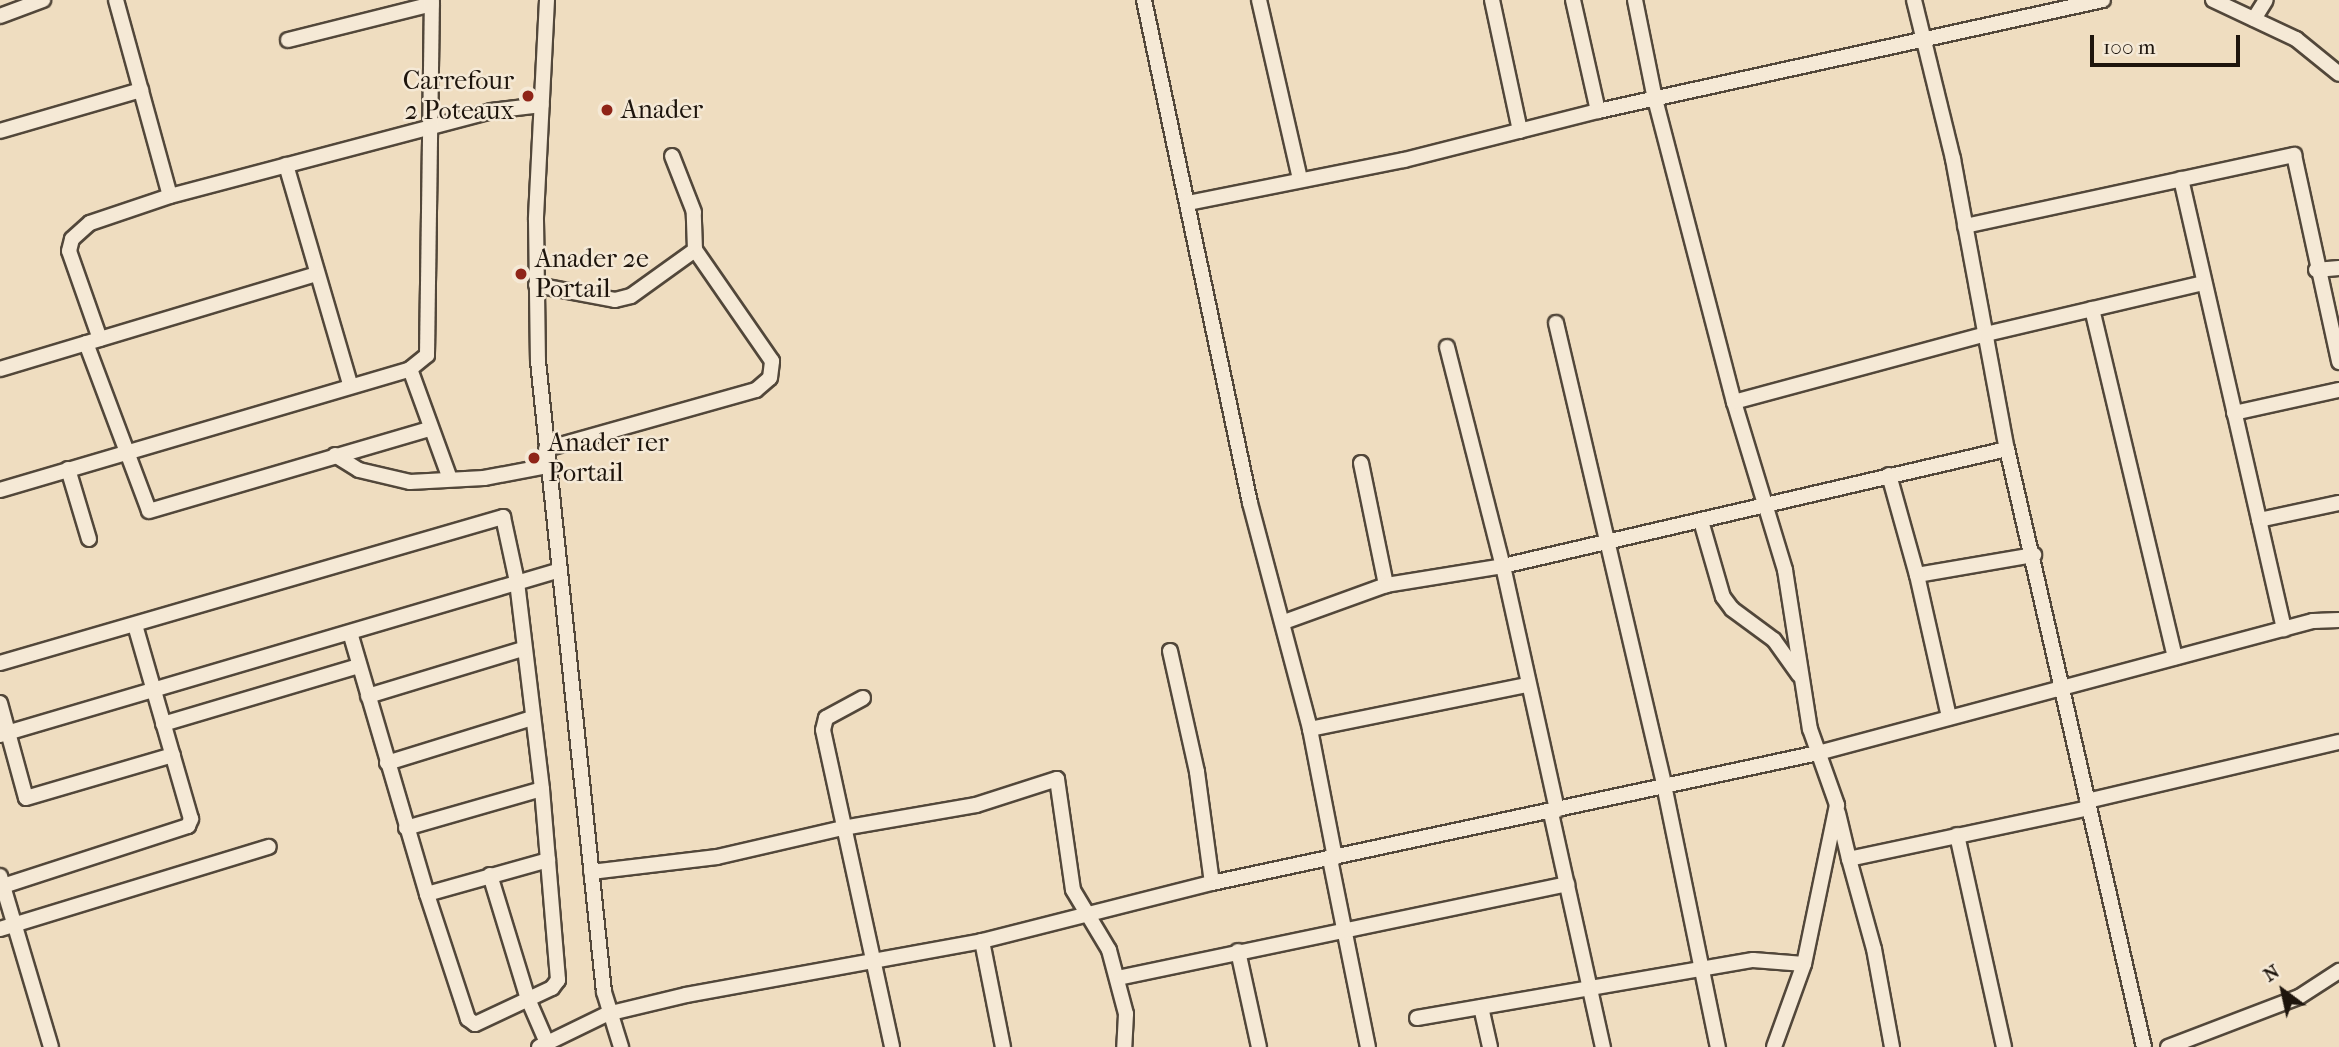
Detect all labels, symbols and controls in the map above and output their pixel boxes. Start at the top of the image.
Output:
scale bar [2094,21,2244,65]
text: 100 m [2103,35,2156,59]
place label: Carrefour 2 Poteaux [403,65,514,126]
marker: Carrefour 2 Poteaux [520,88,536,104]
place label: Anader [621,94,703,126]
marker: Anader [599,102,615,118]
place label: Anader 2e Portail [535,243,649,304]
marker: Anader 2e Portail [513,266,529,282]
place label: Anader 1er Portail [548,427,669,488]
marker: Anader 1er Portail [526,450,542,466]
north arrow [2248,956,2318,1026]
text: N [2260,960,2284,987]

